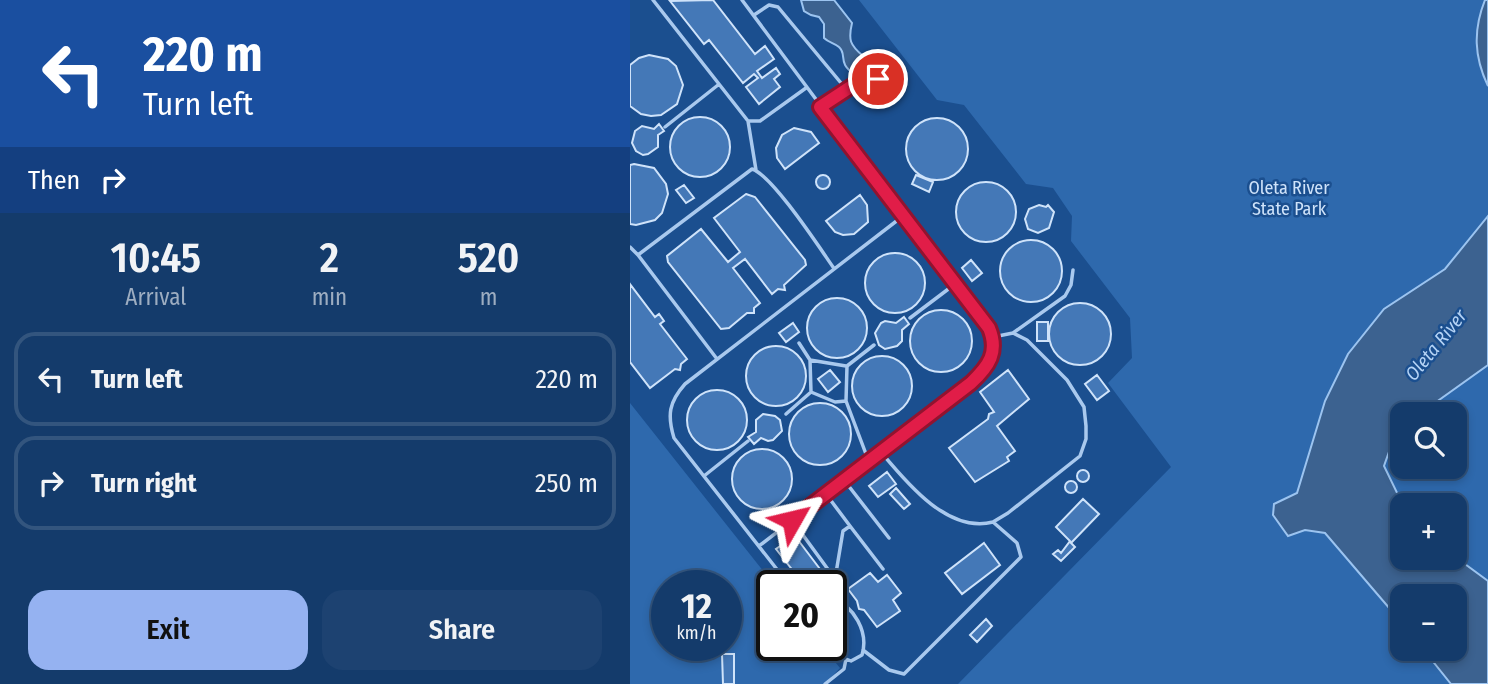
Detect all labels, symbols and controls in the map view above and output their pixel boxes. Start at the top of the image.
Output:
text: 220 m [143,25,263,84]
icon: left [28,28,119,119]
pin [848,49,908,109]
icon: arrive [859,60,897,98]
text: Turn left [143,85,253,123]
icon: right [94,161,132,199]
text: Then [28,165,80,196]
park label: Oleta River State Park [1248,177,1330,220]
text: 10:45 [111,233,201,283]
text: 2 [320,233,339,283]
text: 520 [458,233,519,283]
text: Arrival [125,283,186,311]
text: min [312,283,347,311]
text: m [480,283,497,311]
water label: Oleta River [1400,304,1473,385]
icon: left [32,360,70,398]
text: Turn left [91,364,183,395]
text: 220 m [535,364,598,395]
map controls [1390,402,1467,661]
button: search [1390,402,1467,479]
icon: right [32,464,70,502]
text: Turn right [91,468,197,499]
text: 250 m [535,468,598,499]
position arrow [755,483,829,557]
button: + [1390,493,1467,570]
speed limit sign: 20 [756,570,847,661]
button: − [1390,584,1467,661]
text: 12 [681,585,712,627]
button: Exit [28,590,308,670]
button: Share [322,590,602,670]
text: km/h [676,622,717,644]

